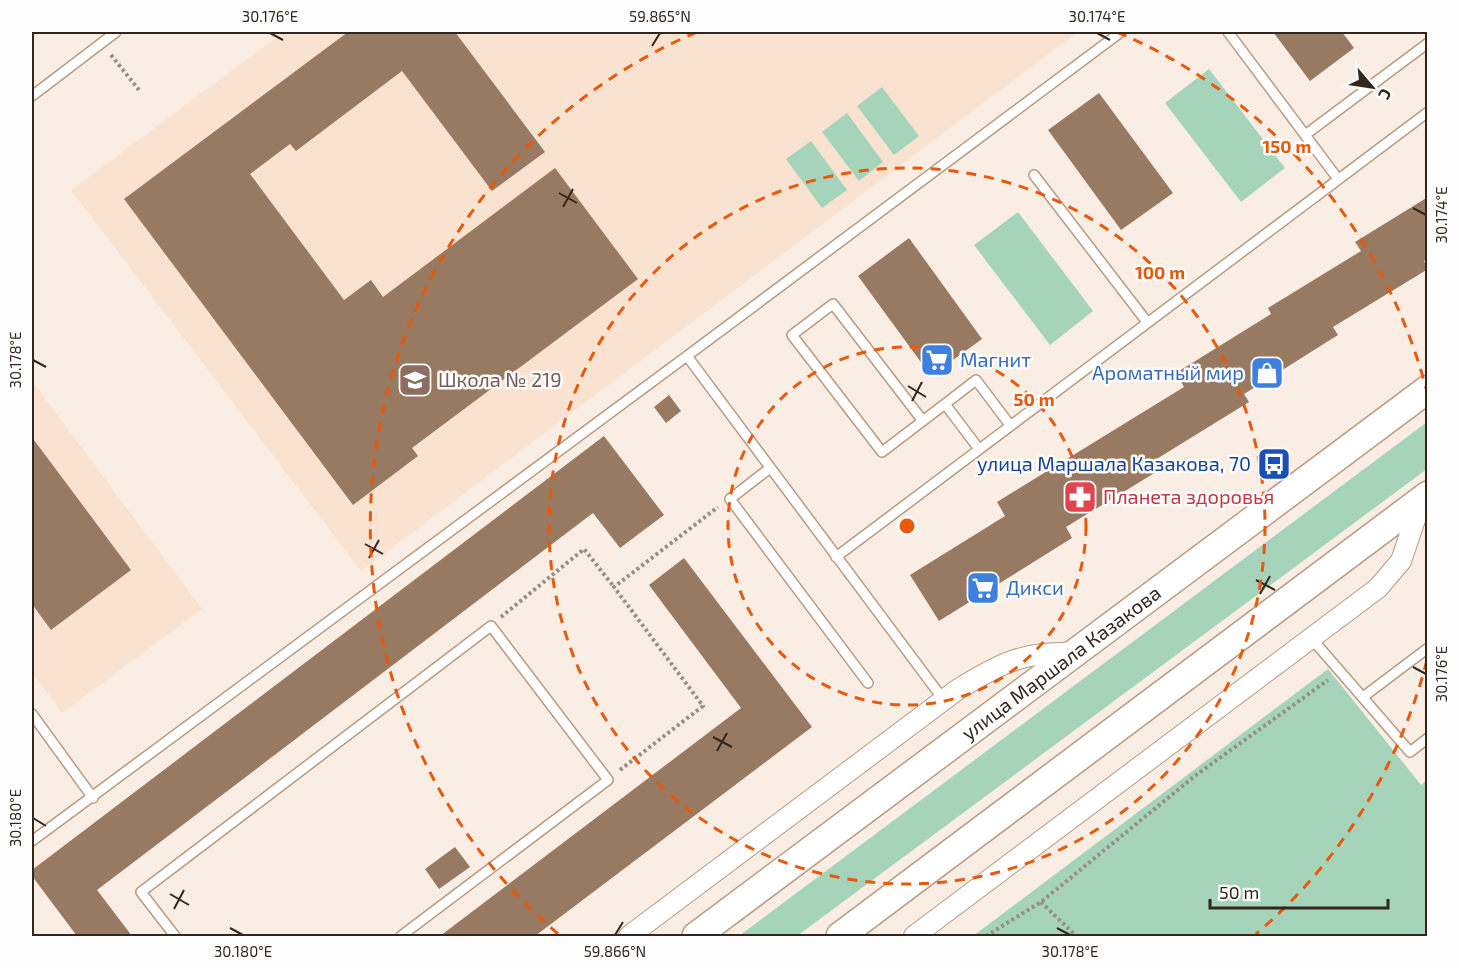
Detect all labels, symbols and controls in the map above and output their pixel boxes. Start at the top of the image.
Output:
text: 30.176°E [242,7,298,25]
text: 59.865°N [629,7,691,25]
text: 30.174°E [1069,7,1125,25]
north arrow [1342,57,1402,117]
text: С [1375,86,1396,103]
text: 150 m [1263,135,1311,157]
text: 30.174°E [1432,187,1450,243]
text: 100 m [1135,261,1185,283]
text: 30.178°E [6,332,24,388]
supermarket icon: Магнит [919,342,955,378]
place label: Магнит [960,347,1031,371]
shop icon: Ароматный мир [1249,355,1285,391]
place label: Ароматный мир [1092,360,1244,384]
school or university icon: Школа № 219 [397,362,433,398]
place label: Школа № 219 [438,367,562,391]
text: 50 m [1013,388,1055,410]
bus stop icon: улица Маршала Казакова, 70 [1256,446,1292,482]
place label: улица Маршала Казакова, 70 [977,451,1251,476]
pharmacy icon: Планета здоровья [1062,479,1098,515]
place label: Планета здоровья [1103,484,1274,508]
centre of rings [897,516,917,536]
supermarket icon: Дикси [965,570,1001,606]
place label: Дикси [1006,575,1064,599]
street label: улица Маршала Казакова [956,580,1165,745]
text: 30.176°E [1432,646,1450,702]
text: 30.180°E [6,789,24,847]
scale bar [1210,872,1388,910]
text: 50 m [1219,881,1259,903]
text: 30.180°E [214,942,272,960]
text: 59.866°N [584,942,646,960]
text: 30.178°E [1042,942,1098,960]

